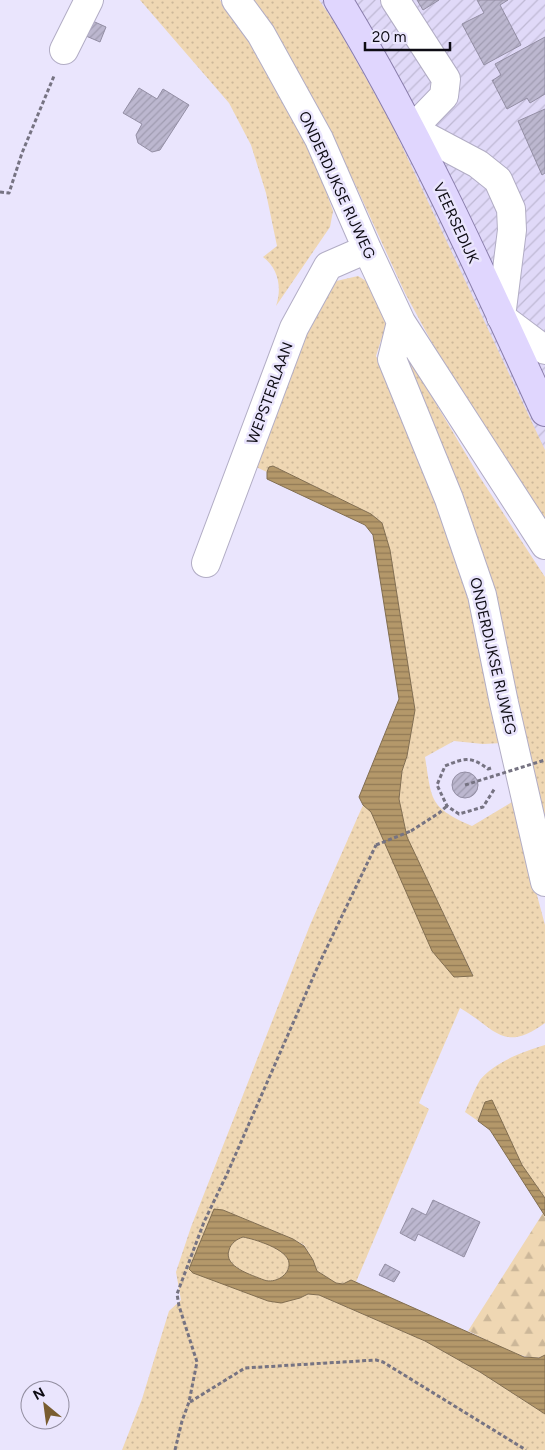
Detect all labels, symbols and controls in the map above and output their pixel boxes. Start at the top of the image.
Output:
scale bar [365,20,450,52]
text: 20 m [372,28,406,46]
street label: ONDERDIJKSE RIJWEG [295,108,379,262]
street label: VEERSEDIJK [429,180,483,267]
street label: WEPSTERLAAN [243,339,297,447]
street label: ONDERDIJKSE RIJWEG [466,576,520,736]
north arrow [20,1380,70,1430]
text: N [30,1384,48,1404]

